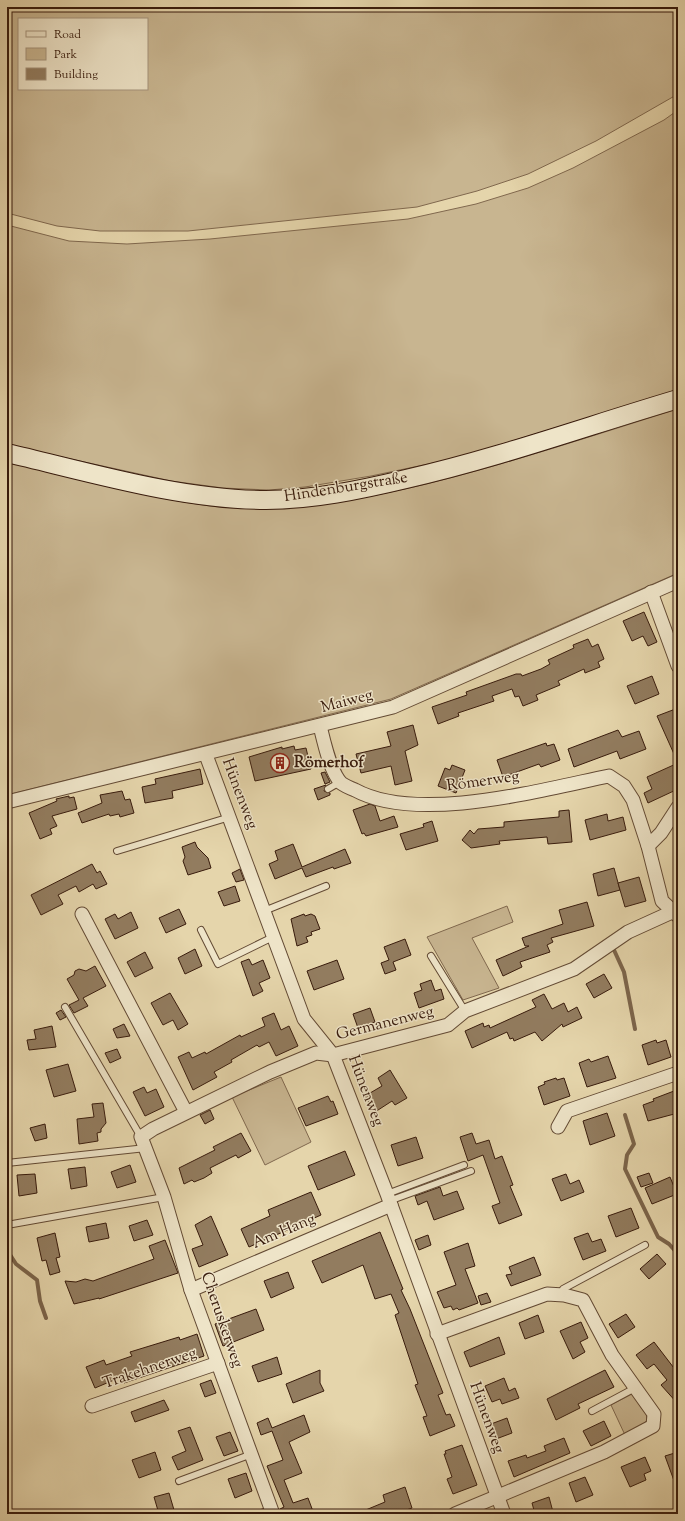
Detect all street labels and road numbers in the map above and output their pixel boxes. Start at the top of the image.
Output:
street label: Hindenburgstraße [283,467,409,509]
street label: Maiweg [318,684,376,720]
street label: Hünenweg [215,755,263,833]
street label: Römerweg [445,766,521,798]
street label: Germanenweg [334,1001,436,1047]
street label: Hünenweg [341,1052,389,1130]
street label: Am Hang [249,1208,319,1256]
street label: Cheruskerweg [194,1269,248,1371]
street label: Trakehnerweg [100,1342,200,1396]
street label: Hünenweg [462,1379,510,1457]

